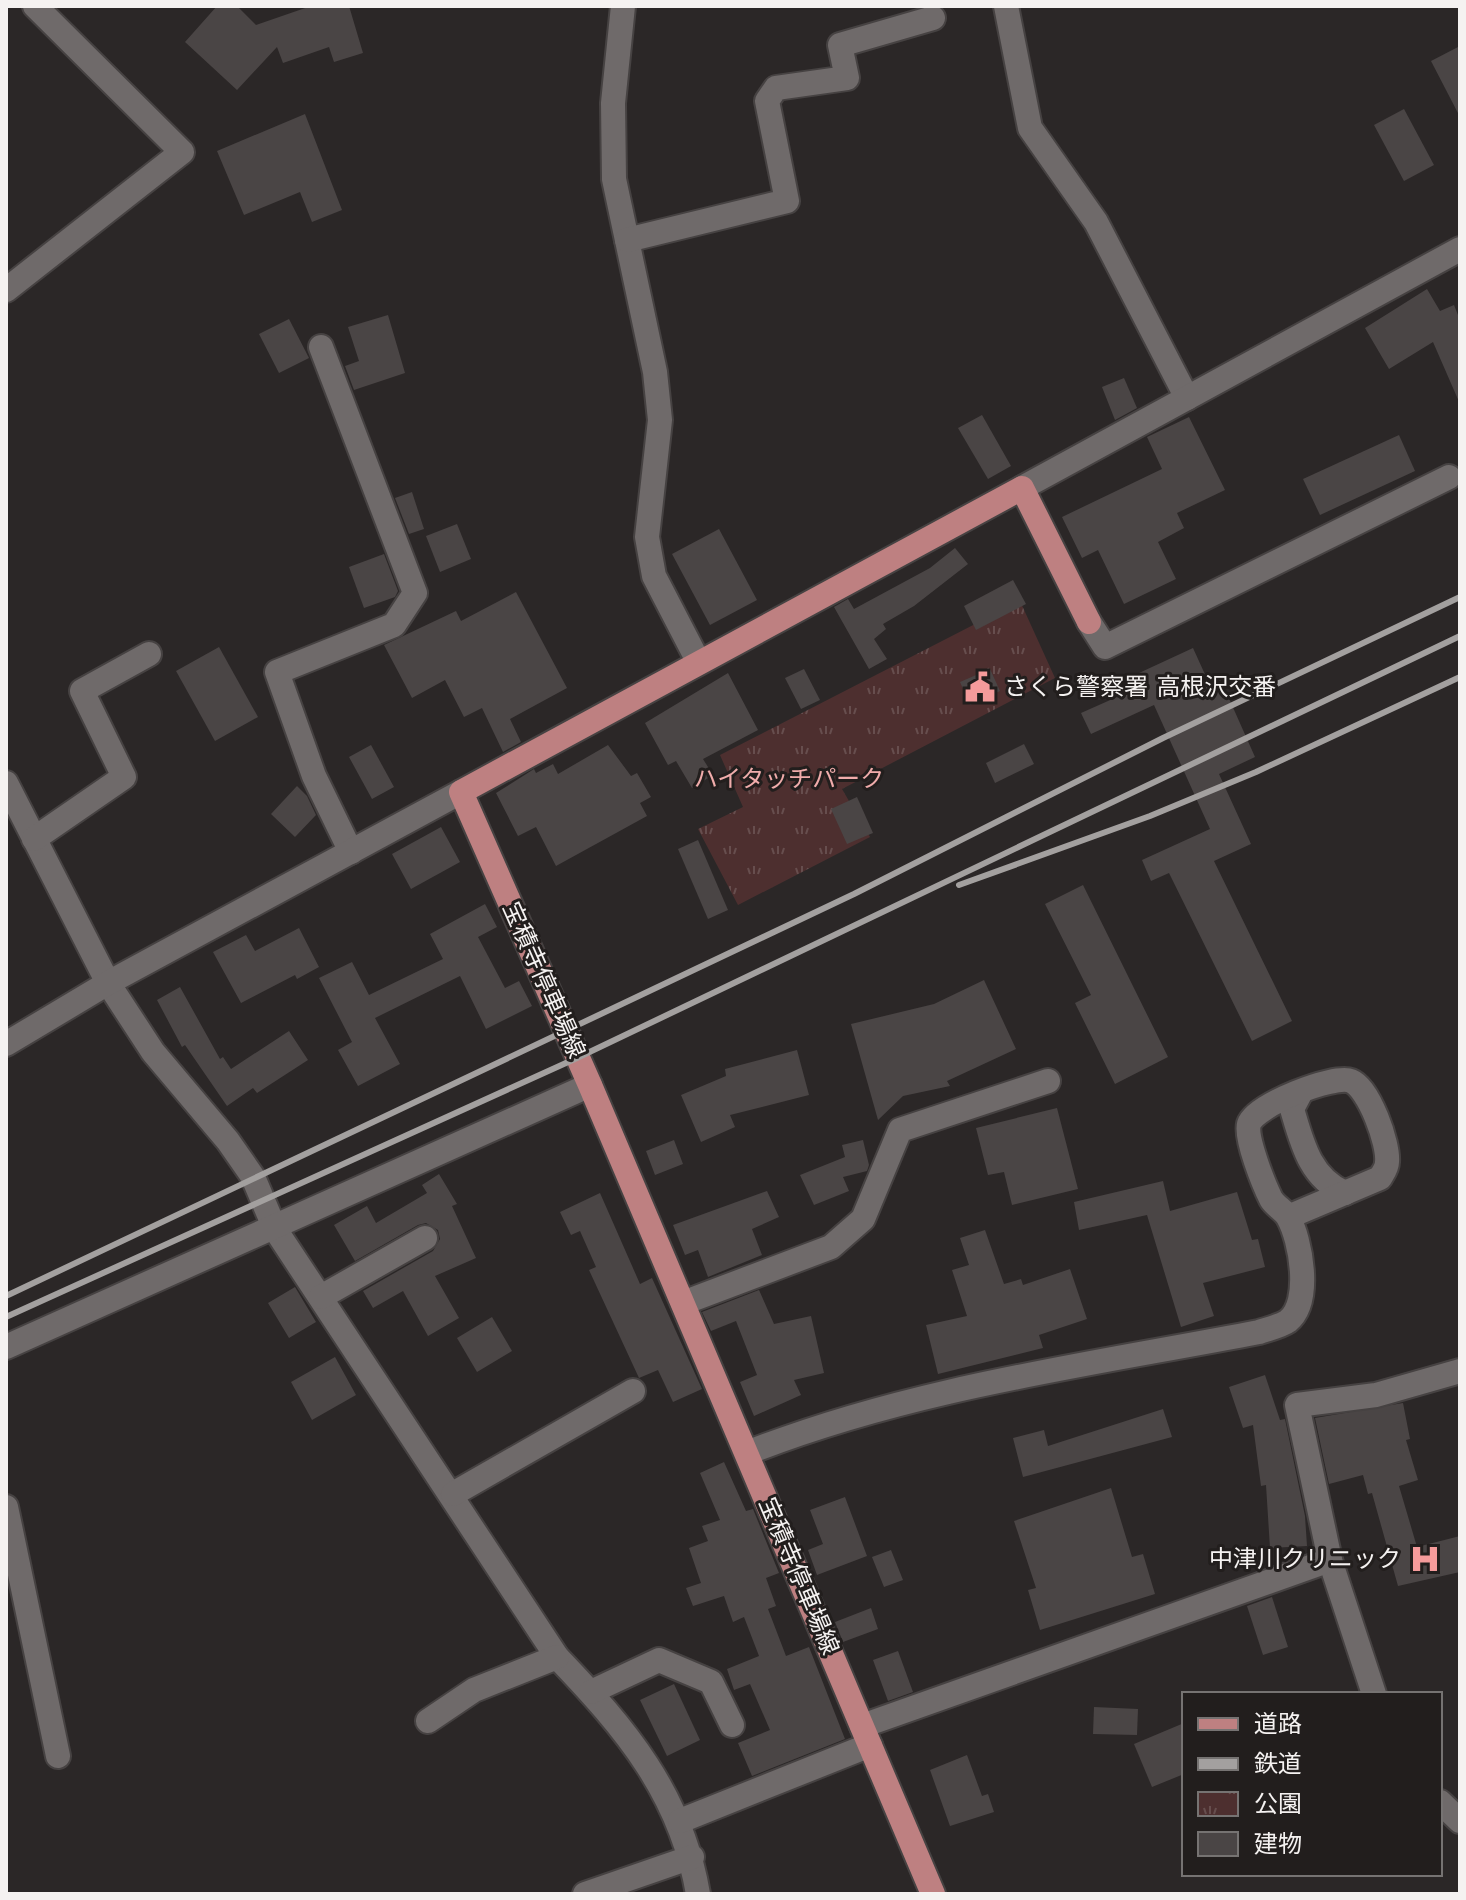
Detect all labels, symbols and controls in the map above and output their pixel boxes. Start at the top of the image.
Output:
public building icon: さくら警察署 高根沢交番 [963,670,997,704]
place label: さくら警察署 高根沢交番 [1004,673,1276,701]
park label: ハイタッチパーク [694,765,884,793]
street label: 宝積寺停車場線 [497,898,591,1062]
street label: 宝積寺停車場線 [753,1493,845,1659]
hospital icon: 中津川クリニック [1408,1542,1442,1576]
place label: 中津川クリニック [1209,1545,1401,1573]
legend [1182,1692,1442,1876]
text: 道路 [1254,1710,1302,1738]
text: 鉄道 [1254,1750,1302,1778]
text: 公園 [1254,1790,1302,1818]
text: 建物 [1254,1830,1302,1858]

